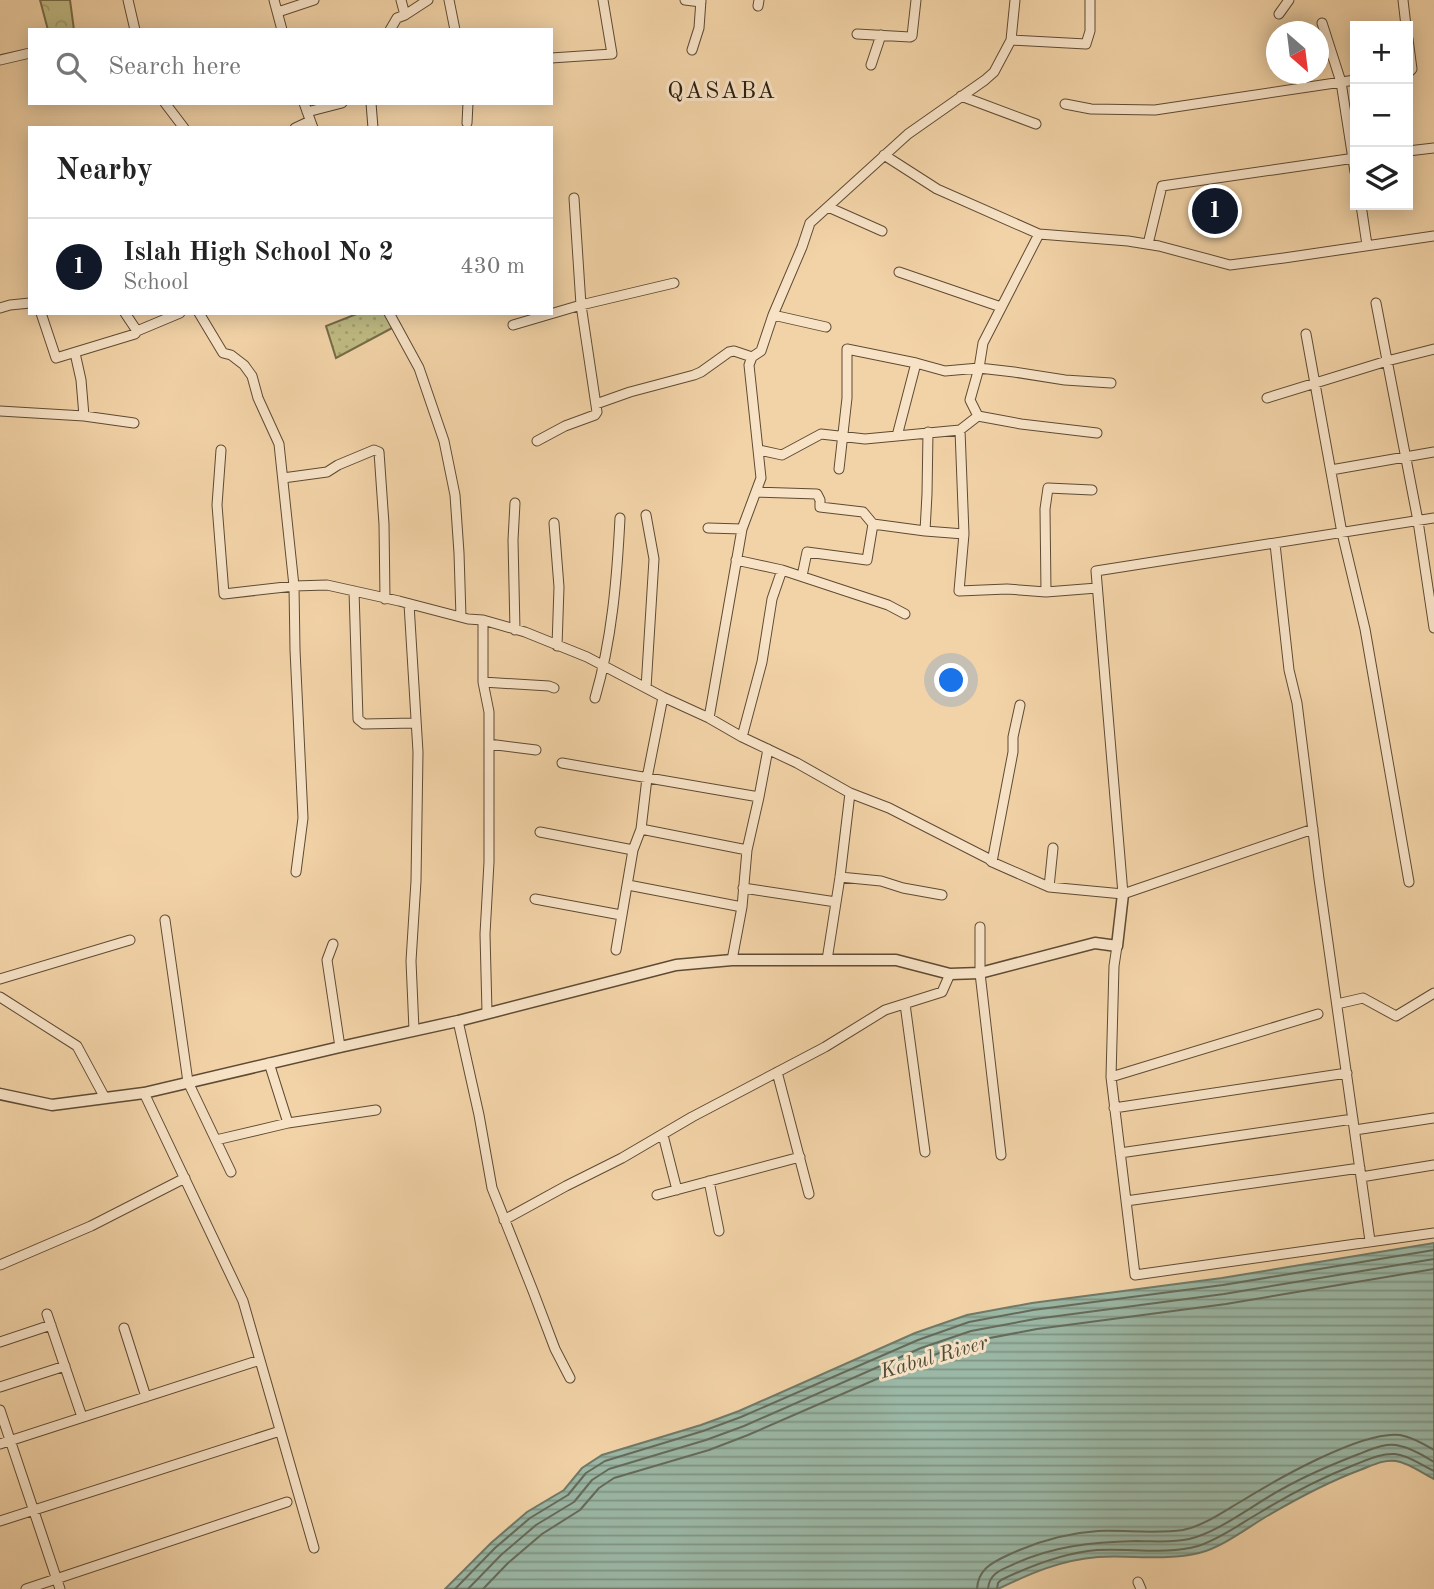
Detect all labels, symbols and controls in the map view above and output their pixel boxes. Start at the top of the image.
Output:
north arrow [1266,21,1329,84]
map controls [1350,21,1413,210]
button: + [1350,21,1413,84]
search box [28,28,553,105]
icon: search [52,48,90,86]
text: Search here [108,54,241,80]
district label: QASABA [667,80,777,103]
button: − [1350,84,1413,147]
button: layers [1350,147,1413,210]
text: Nearby [56,156,153,186]
pin: 1 [1192,185,1238,237]
text: Islah High School No 2 [123,240,394,266]
text: 1 [72,255,86,278]
text: 430 m [460,255,525,278]
text: School [123,271,189,294]
your location [934,663,968,697]
water label: Kabul River [877,1332,991,1384]

